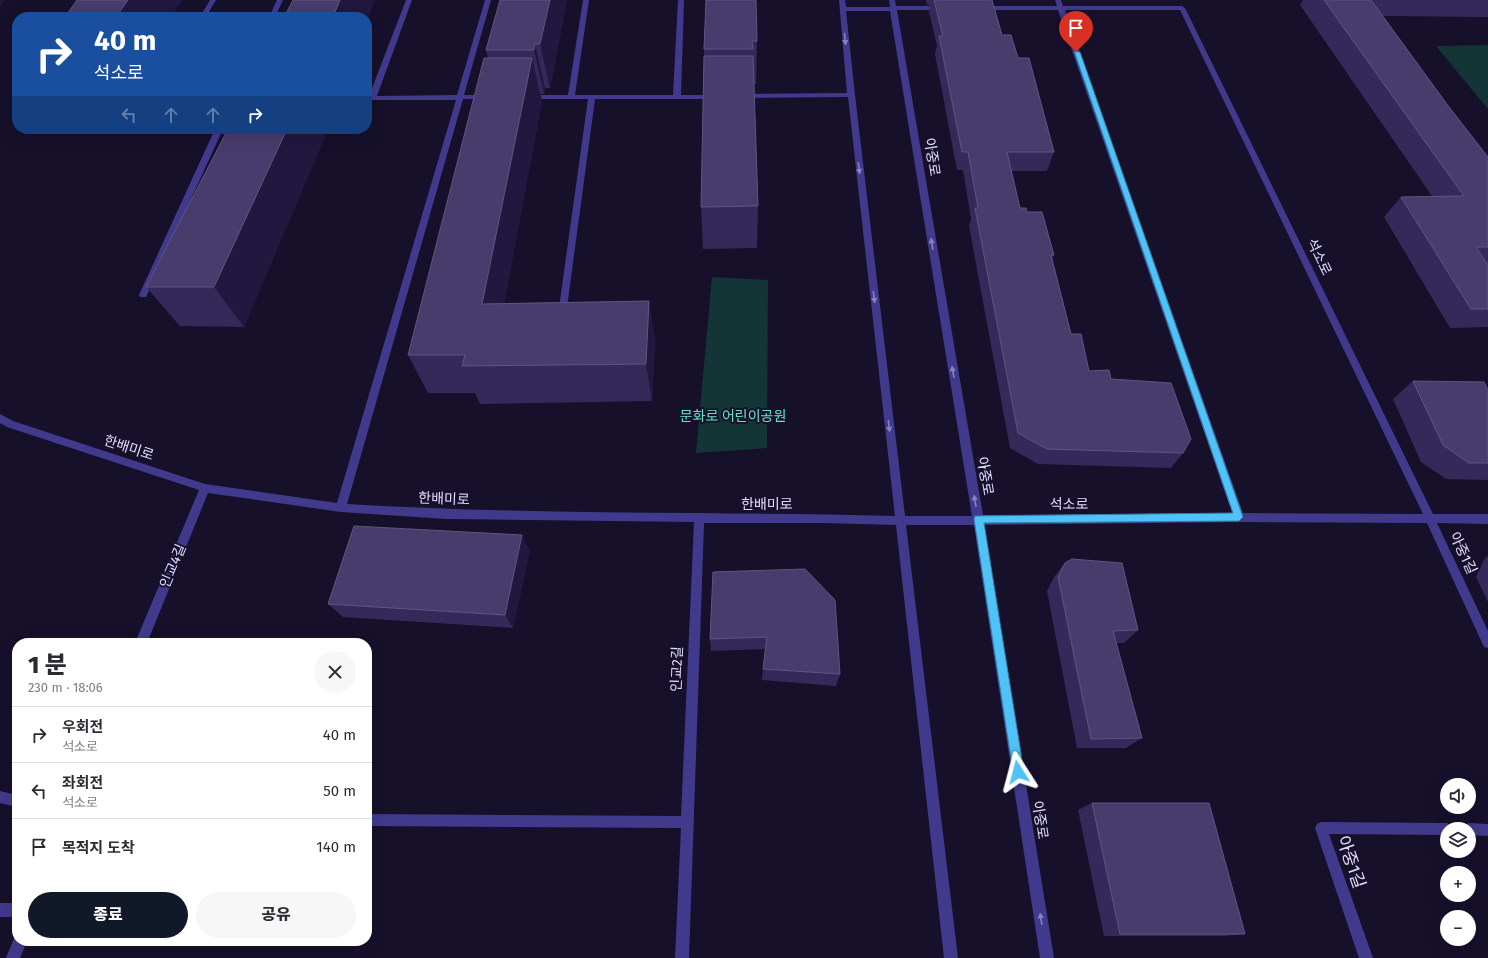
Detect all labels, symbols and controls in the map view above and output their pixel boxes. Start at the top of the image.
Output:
pin [1059,11,1093,52]
icon: arrive [1065,17,1087,39]
text: 40 m [94,24,157,57]
icon: right [28,28,80,80]
one-way arrow [842,33,849,45]
text: 석소로 [94,62,144,84]
icon: left [118,104,140,126]
icon: ahead [160,104,182,126]
icon: ahead [202,104,224,126]
icon: right [244,104,266,126]
street label: 아중로 [921,137,943,178]
one-way arrow [856,162,862,174]
street label: 석소로 [1303,236,1335,278]
one-way arrow [929,238,935,250]
one-way arrow [871,291,877,303]
one-way arrow [950,366,956,379]
park label: 문화로 어린이공원 [680,408,786,425]
one-way arrow [886,420,892,432]
street label: 한배미로 [102,432,156,464]
street label: 아중로 [973,455,997,497]
street label: 한배미로 [418,490,470,508]
one-way arrow [972,495,978,507]
street label: 한배미로 [741,496,793,513]
street label: 석소로 [1050,496,1088,513]
street label: 아중1길 [1446,529,1480,577]
street label: 인교4길 [156,541,190,591]
street label: 인교2길 [668,646,686,692]
text: 1 분 [28,651,67,679]
button: close [314,651,356,693]
text: 230 m · 18:06 [28,680,103,695]
text: 우회전 [62,718,103,736]
icon: right [28,724,50,746]
text: 40 m [323,726,356,744]
text: 석소로 [62,739,98,754]
position arrow [997,751,1039,793]
text: 좌회전 [62,774,103,792]
map controls [1440,778,1476,946]
button: sound [1440,778,1476,814]
icon: left [28,780,50,802]
text: 50 m [323,782,356,800]
text: 석소로 [62,795,98,810]
street label: 아중로 [1029,800,1051,841]
button: layers [1440,822,1476,858]
street label: 아중1길 [1332,833,1370,891]
icon: arrive [28,836,50,858]
text: 140 m [316,838,356,856]
text: 목적지 도착 [62,839,135,857]
button: + [1440,866,1476,902]
button: 종료 [28,892,188,938]
button: 공유 [196,892,356,938]
button: − [1440,910,1476,946]
one-way arrow [1038,913,1044,926]

